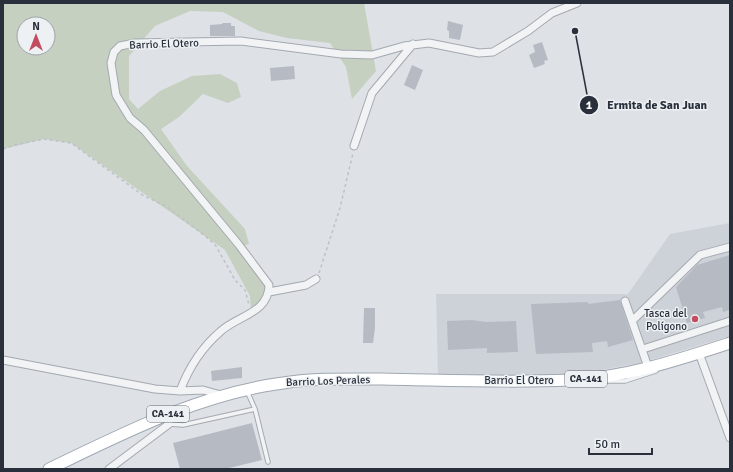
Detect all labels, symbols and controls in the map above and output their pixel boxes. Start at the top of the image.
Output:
north arrow [16,16,56,56]
text: N [32,20,40,33]
street label: Barrio El Otero [129,36,199,52]
callout: Ermita de San Juan [579,93,715,117]
text: 1 [586,98,593,113]
text: Ermita de San Juan [607,98,708,113]
place label: Tasca del Polígono [644,307,687,333]
marker: Tasca del Polígono [690,314,700,324]
road number: CA-141 [565,371,607,387]
street label: Barrio Los Perales [286,373,371,389]
street label: Barrio El Otero [484,374,554,387]
road number: CA-141 [147,406,189,422]
scale bar [589,430,652,456]
text: 50 m [595,437,620,452]

